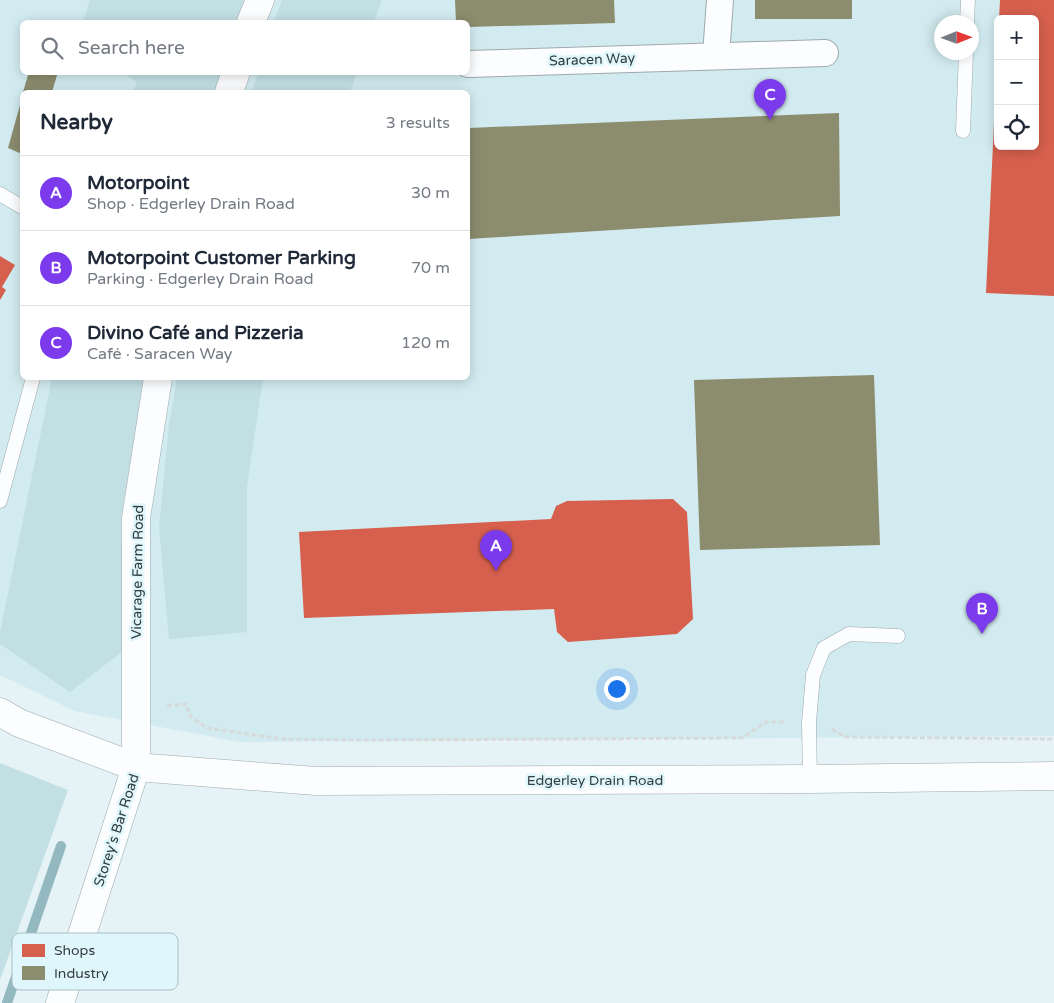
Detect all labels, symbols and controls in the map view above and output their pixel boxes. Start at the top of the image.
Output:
north arrow [934,15,979,60]
map controls [994,15,1039,150]
button: + [994,15,1039,60]
search box [20,20,470,75]
icon: search [38,34,66,62]
text: Search here [78,37,185,59]
street label: Saracen Way [549,49,636,69]
button: − [994,60,1039,105]
pin: C [754,79,786,120]
button: locate [994,105,1039,150]
text: Nearby [40,110,113,135]
text: 3 results [386,113,450,133]
text: Motorpoint [87,172,189,194]
text: A [50,183,62,203]
text: 30 m [411,183,450,203]
text: Shop · Edgerley Drain Road [87,194,295,214]
text: Motorpoint Customer Parking [87,247,356,269]
text: B [50,258,62,278]
text: 70 m [411,258,450,278]
text: Parking · Edgerley Drain Road [87,269,314,289]
text: Divino Café and Pizzeria [87,322,304,344]
text: C [50,333,62,353]
text: 120 m [401,333,450,353]
text: Café · Saracen Way [87,344,232,364]
street label: Vicarage Farm Road [128,505,147,639]
pin: A [480,530,512,571]
pin: B [966,593,998,634]
your location [604,676,630,702]
street label: Storey's Bar Road [90,771,143,889]
street label: Edgerley Drain Road [527,772,663,789]
legend [12,933,178,990]
text: Shops [54,942,95,959]
text: Industry [54,965,109,982]

